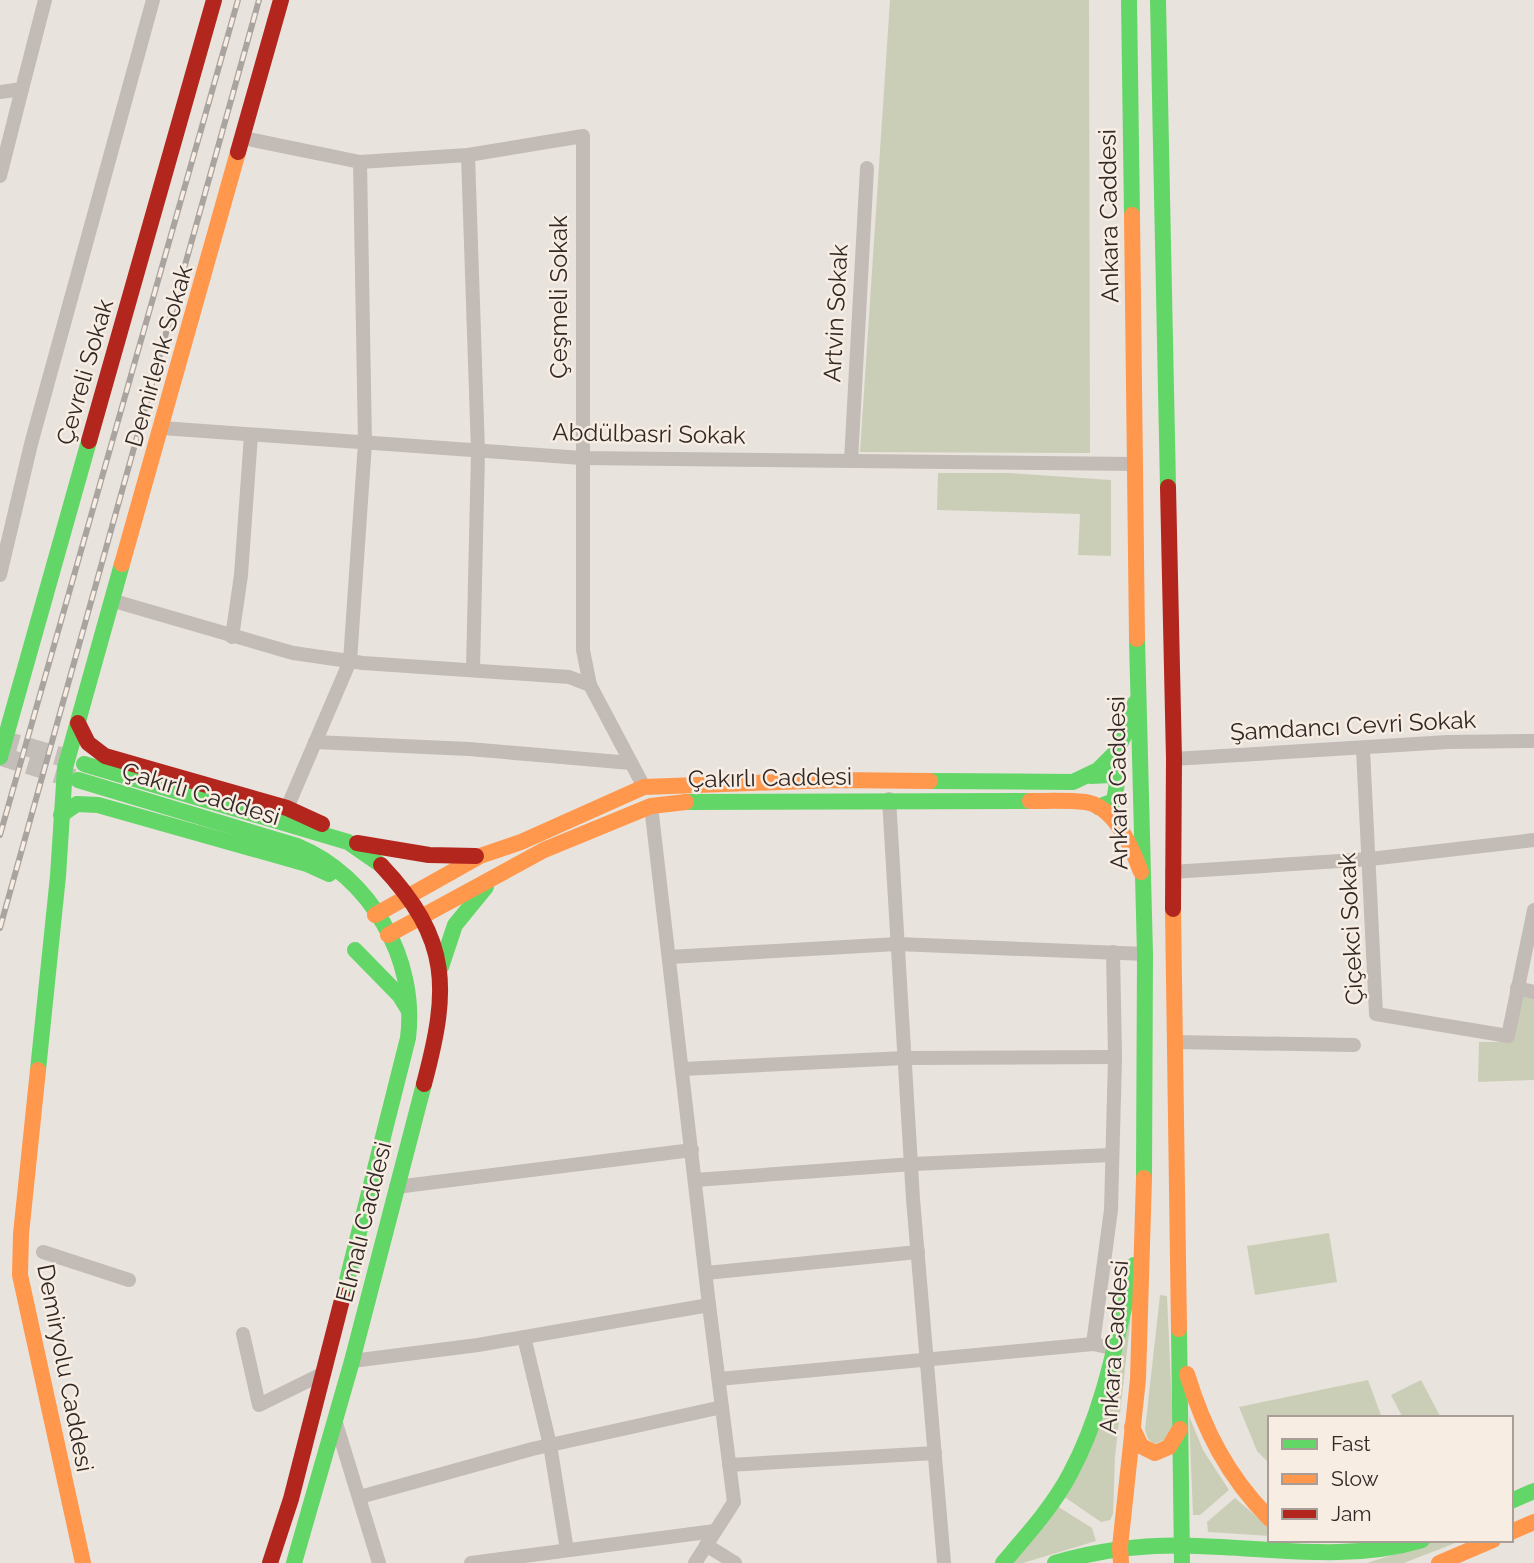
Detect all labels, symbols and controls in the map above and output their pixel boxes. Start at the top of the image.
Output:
street label: Ankara Caddesi [1092,129,1125,303]
street label: Çeşmeli Sokak [544,215,573,379]
street label: Artvin Sokak [817,243,854,383]
street label: Demirlenk Sokak [119,261,198,450]
street label: Çevreli Sokak [50,295,119,448]
street label: Abdülbasri Sokak [552,417,746,450]
street label: Ankara Caddesi [1101,696,1134,870]
street label: Şamdancı Cevri Sokak [1229,705,1477,746]
street label: Çakırlı Caddesi [118,756,284,831]
street label: Çakırlı Caddesi [688,762,852,793]
street label: Çiçekci Sokak [1332,852,1369,1006]
street label: Elmalı Caddesi [330,1139,397,1305]
street label: Ankara Caddesi [1093,1259,1134,1435]
street label: Demiryolu Caddesi [31,1262,100,1474]
legend [1268,1416,1513,1542]
text: Fast [1331,1431,1371,1456]
text: Slow [1331,1466,1379,1491]
text: Jam [1331,1501,1372,1526]

